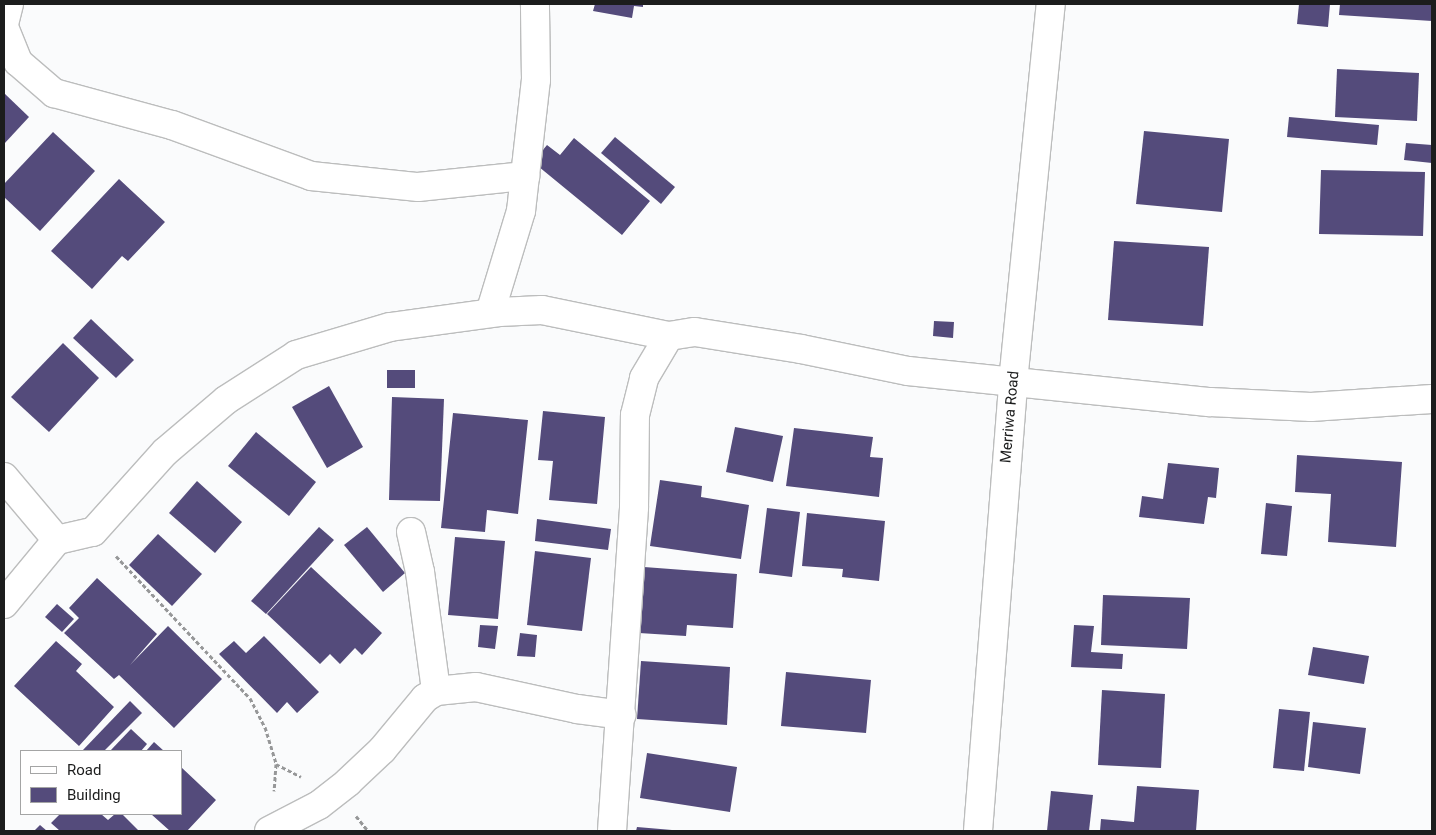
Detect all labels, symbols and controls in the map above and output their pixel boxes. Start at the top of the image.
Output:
street label: Merriwa Road [997,370,1023,464]
legend [20,750,182,815]
text: Road [67,761,101,779]
text: Building [67,786,121,804]

